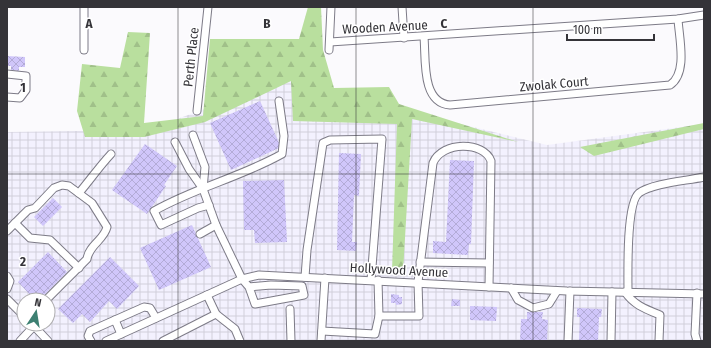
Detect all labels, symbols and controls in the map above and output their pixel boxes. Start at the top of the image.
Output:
text: A [84,16,93,31]
text: B [263,16,271,31]
text: C [441,16,448,31]
scale bar [567,16,654,42]
street label: Wooden Avenue [342,17,428,37]
text: 100 m [573,23,602,37]
street label: Perth Place [180,27,202,87]
street label: Zwolak Court [519,73,590,94]
text: 1 [20,80,26,95]
text: 2 [19,254,26,269]
street label: Hollywood Avenue [349,260,449,280]
north arrow [16,292,56,332]
text: N [33,296,43,310]

